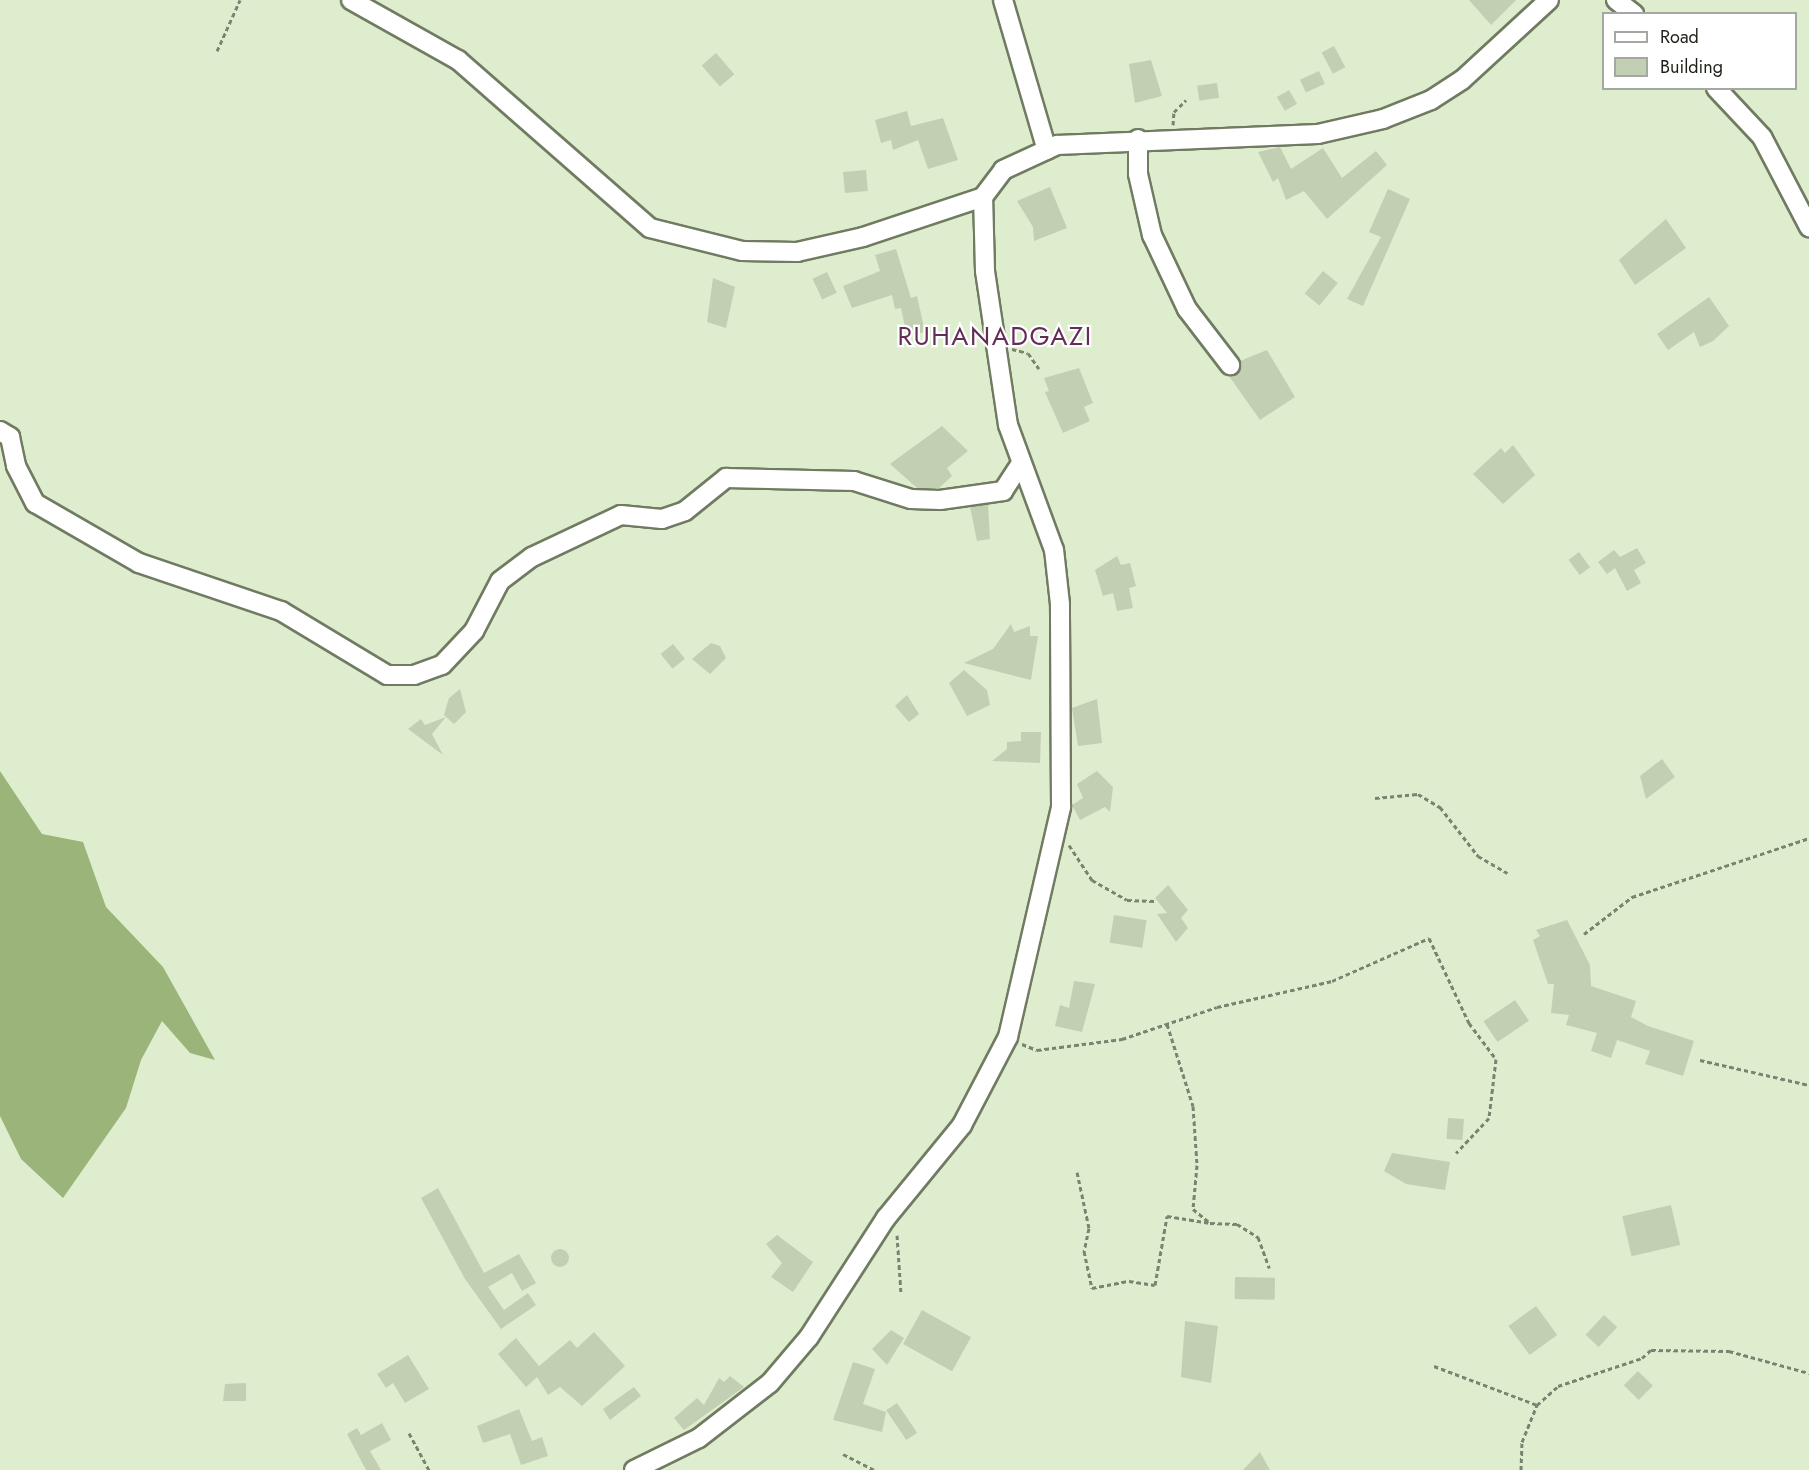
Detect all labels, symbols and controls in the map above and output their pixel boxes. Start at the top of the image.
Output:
legend [1602,12,1797,90]
text: Road [1660,24,1699,50]
text: Building [1660,54,1723,80]
district label: RUHANADGAZI [897,321,1093,353]

